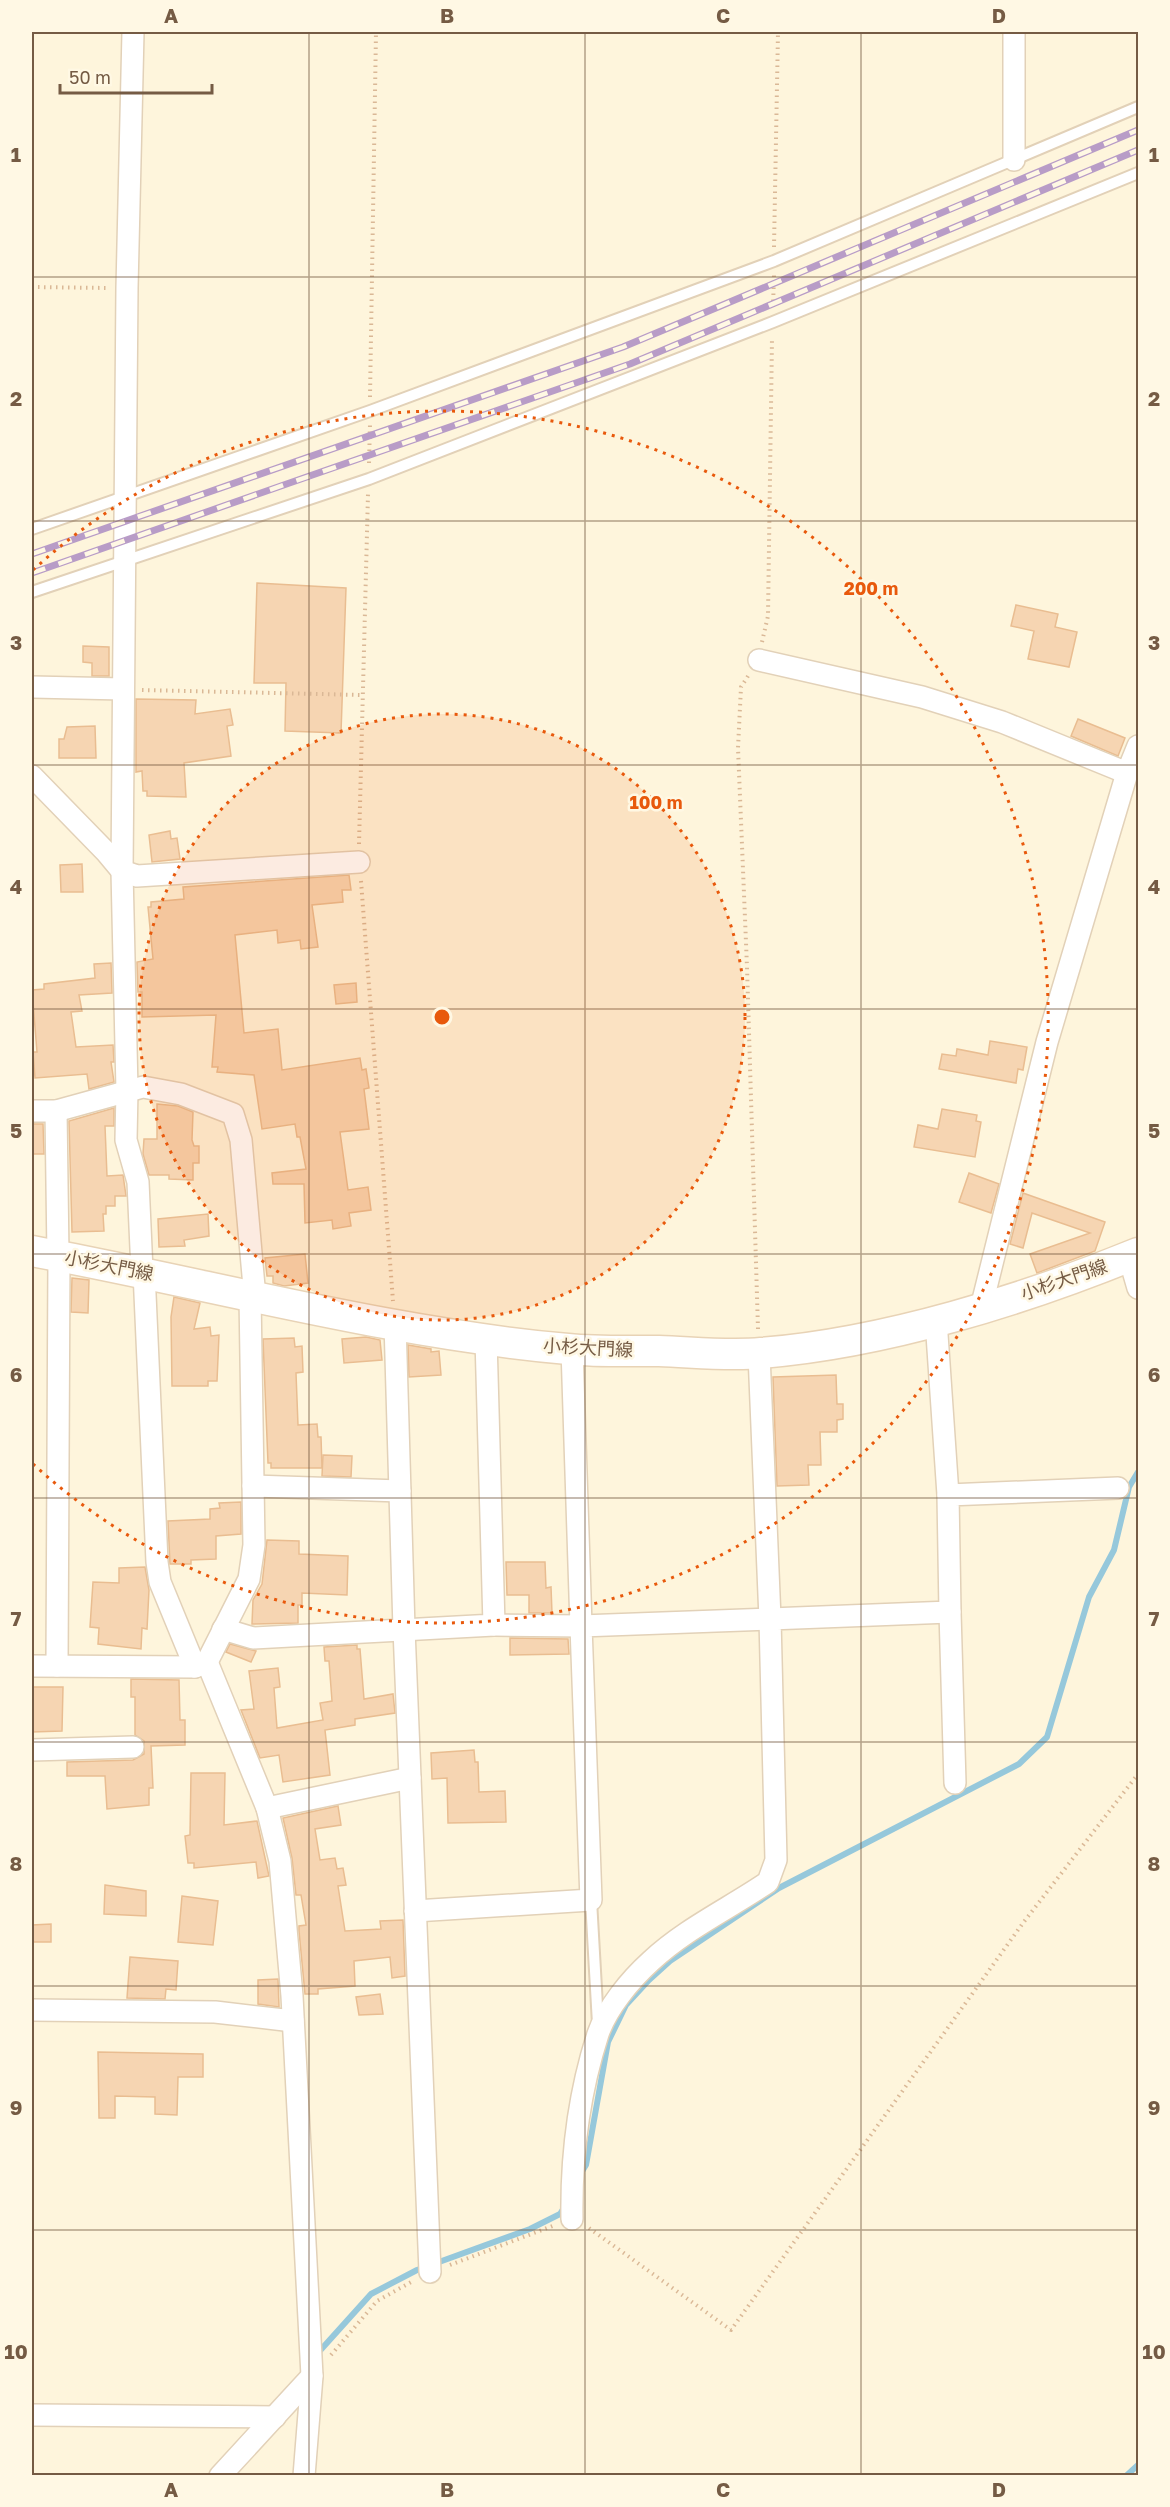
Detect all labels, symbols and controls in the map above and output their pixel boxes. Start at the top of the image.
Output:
text: A [164,3,178,27]
text: B [440,3,454,27]
text: C [716,3,730,27]
text: D [992,3,1006,27]
scale bar [60,57,212,95]
text: 50 m [69,66,111,88]
text: 1 [11,142,21,166]
text: 1 [1149,142,1159,166]
text: 2 [10,386,22,410]
text: 2 [1148,386,1160,410]
text: 200 m [844,577,898,599]
text: 3 [10,630,22,654]
text: 3 [1148,630,1160,654]
text: 100 m [630,791,682,813]
text: 4 [10,874,22,898]
text: 4 [1148,874,1160,898]
centre of rings [432,1007,452,1027]
text: 5 [10,1118,22,1142]
text: 5 [1148,1118,1160,1142]
street label: 小杉大門線 [63,1246,155,1284]
street label: 小杉大門線 [1018,1254,1110,1304]
street label: 小杉大門線 [543,1334,634,1360]
text: 6 [10,1362,22,1386]
text: 6 [1148,1362,1160,1386]
text: 7 [11,1606,22,1630]
text: 7 [1149,1606,1160,1630]
text: 8 [10,1851,22,1875]
text: 8 [1148,1851,1160,1875]
text: 9 [10,2095,22,2119]
text: 9 [1148,2095,1160,2119]
text: 10 [4,2339,28,2363]
text: 10 [1142,2339,1166,2363]
text: A [164,2477,178,2501]
text: B [440,2477,454,2501]
text: C [716,2477,730,2501]
text: D [992,2477,1006,2501]

